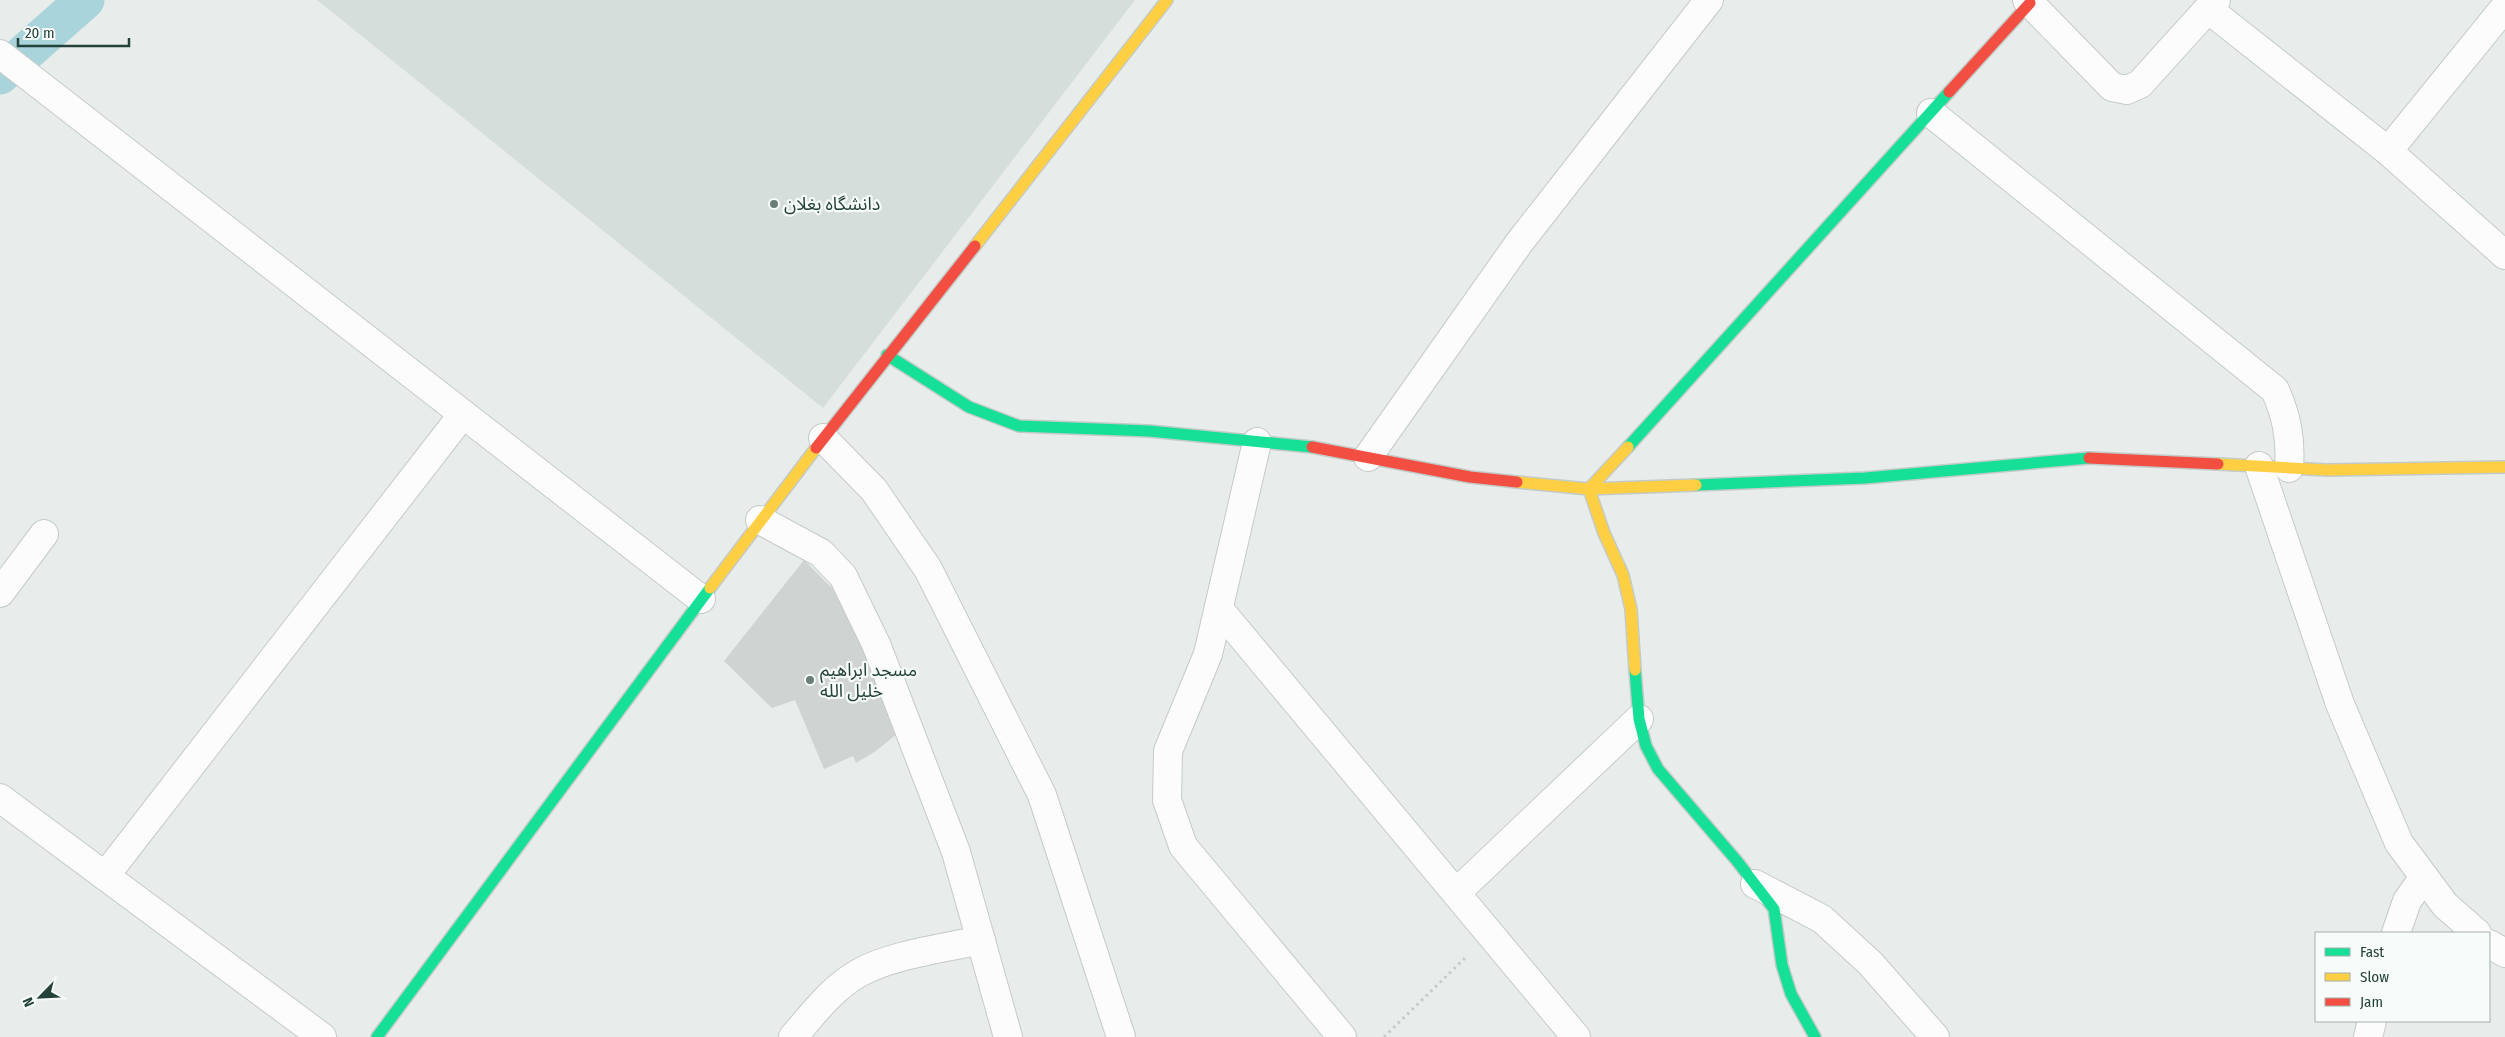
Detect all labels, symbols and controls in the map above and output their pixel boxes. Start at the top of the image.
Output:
scale bar [18,15,129,47]
text: 20 m [25,24,55,42]
place label: دانشگاه بغلان [784,193,880,215]
marker: دانشگاه بغلان [768,198,780,210]
place label: مسجد ابراهیم خلیل الله [820,659,917,702]
marker: مسجد ابراهیم خلیل الله [804,674,816,686]
legend [2315,932,2490,1022]
text: Fast [2360,943,2384,961]
text: Slow [2360,968,2389,986]
north arrow [15,972,65,1022]
text: Jam [2360,993,2383,1011]
text: N [19,995,38,1009]

